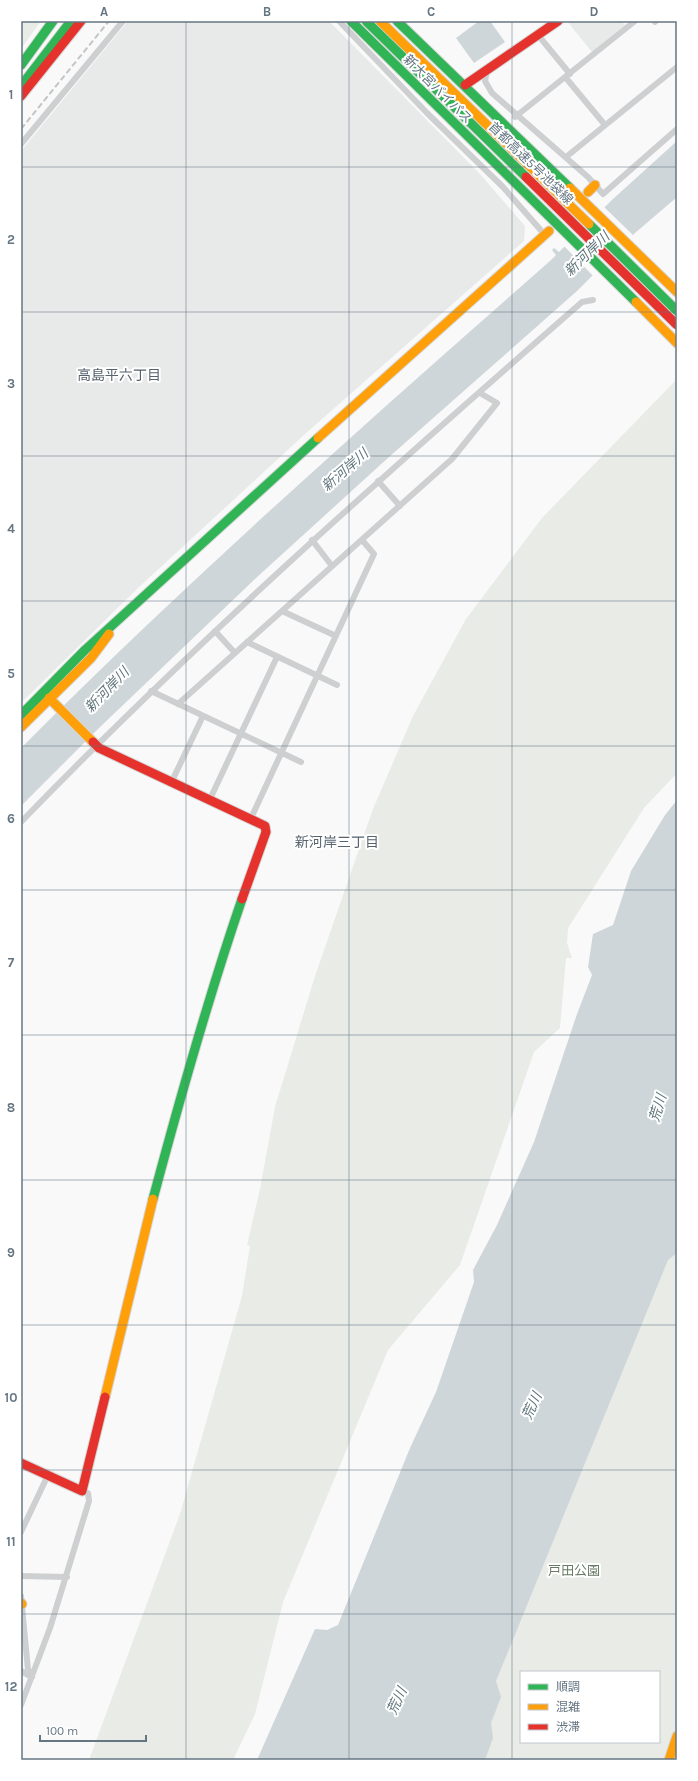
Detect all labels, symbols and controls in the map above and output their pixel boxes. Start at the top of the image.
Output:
text: A [100,4,108,19]
text: B [263,4,271,19]
text: C [427,4,435,19]
text: D [590,4,599,19]
street label: 新大宮バイパス [401,52,475,126]
text: 1 [9,87,13,102]
street label: 首都高速5号池袋線 [486,119,576,207]
water label: 新河岸川 [561,227,614,280]
text: 2 [7,232,15,247]
district label: 高島平六丁目 [77,367,161,384]
text: 3 [7,376,15,391]
water label: 新河岸川 [318,444,373,495]
text: 4 [7,521,15,536]
water label: 新河岸川 [81,663,134,716]
text: 5 [7,666,15,681]
text: 6 [7,811,15,826]
district label: 新河岸三丁目 [295,834,379,851]
text: 7 [8,955,15,970]
water label: 荒川 [646,1090,671,1124]
text: 8 [7,1100,15,1115]
text: 9 [7,1245,15,1260]
water label: 荒川 [518,1388,546,1422]
text: 10 [5,1390,17,1405]
text: 11 [6,1534,16,1549]
park label: 戸田公園 [548,1563,600,1578]
legend [520,1671,660,1743]
text: 12 [5,1679,17,1694]
text: 順調 [556,1680,580,1694]
water label: 荒川 [383,1683,411,1717]
text: 混雑 [556,1700,580,1714]
scale bar [40,1717,146,1743]
text: 渋滞 [556,1720,580,1734]
text: 100 m [46,1724,78,1738]

